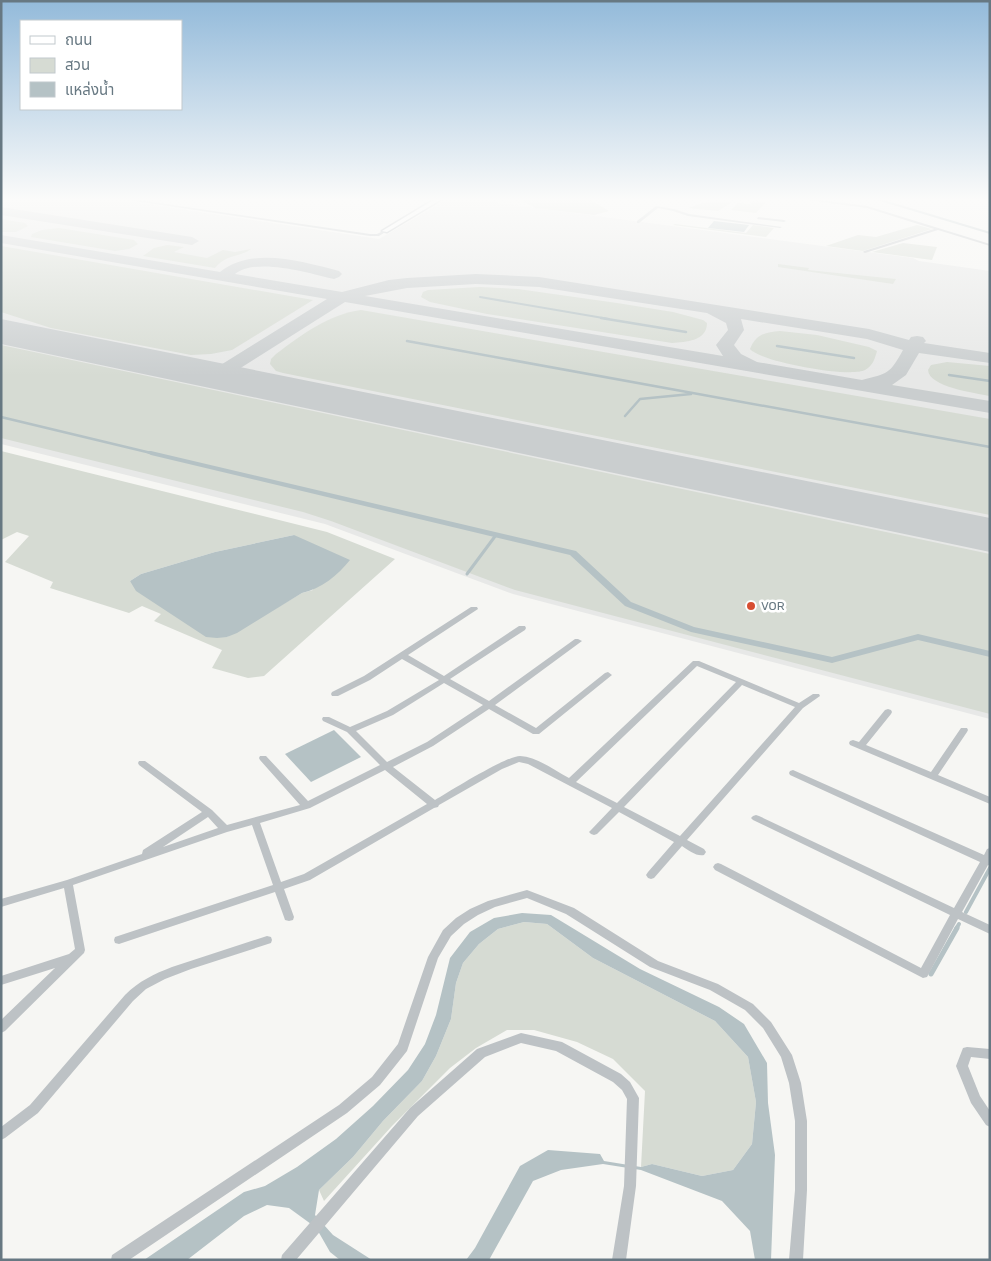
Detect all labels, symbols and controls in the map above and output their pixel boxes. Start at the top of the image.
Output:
legend [20,20,182,110]
text: ถนน [65,31,92,49]
text: สวน [65,56,90,74]
text: แหล่งน้ำ [65,79,114,99]
place label: VOR [761,599,785,613]
marker: VOR [745,600,757,612]

